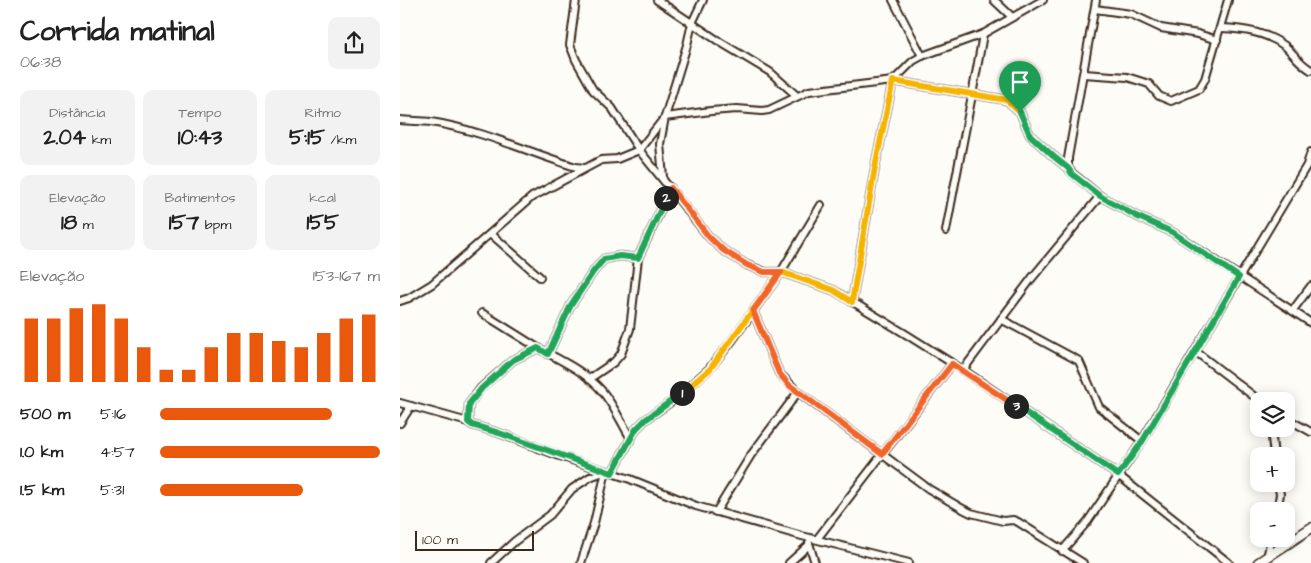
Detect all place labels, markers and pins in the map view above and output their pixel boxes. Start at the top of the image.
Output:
pin [999,61,1041,112]
pin: 2 [654,186,678,210]
pin: 1 [670,380,694,406]
pin: 3 [1004,394,1028,418]

